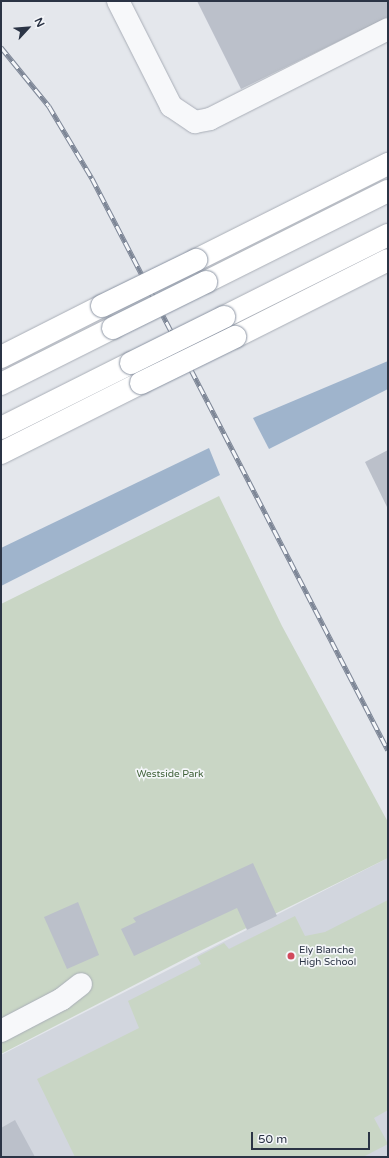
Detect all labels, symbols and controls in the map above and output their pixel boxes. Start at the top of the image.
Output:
north arrow [8,8,48,48]
text: N [31,16,47,29]
park label: Westside Park [136,769,204,781]
place label: Ely Blanche High School [299,944,356,968]
marker: Ely Blanche High School [286,951,296,961]
scale bar [253,1124,372,1150]
text: 50 m [258,1132,287,1146]

